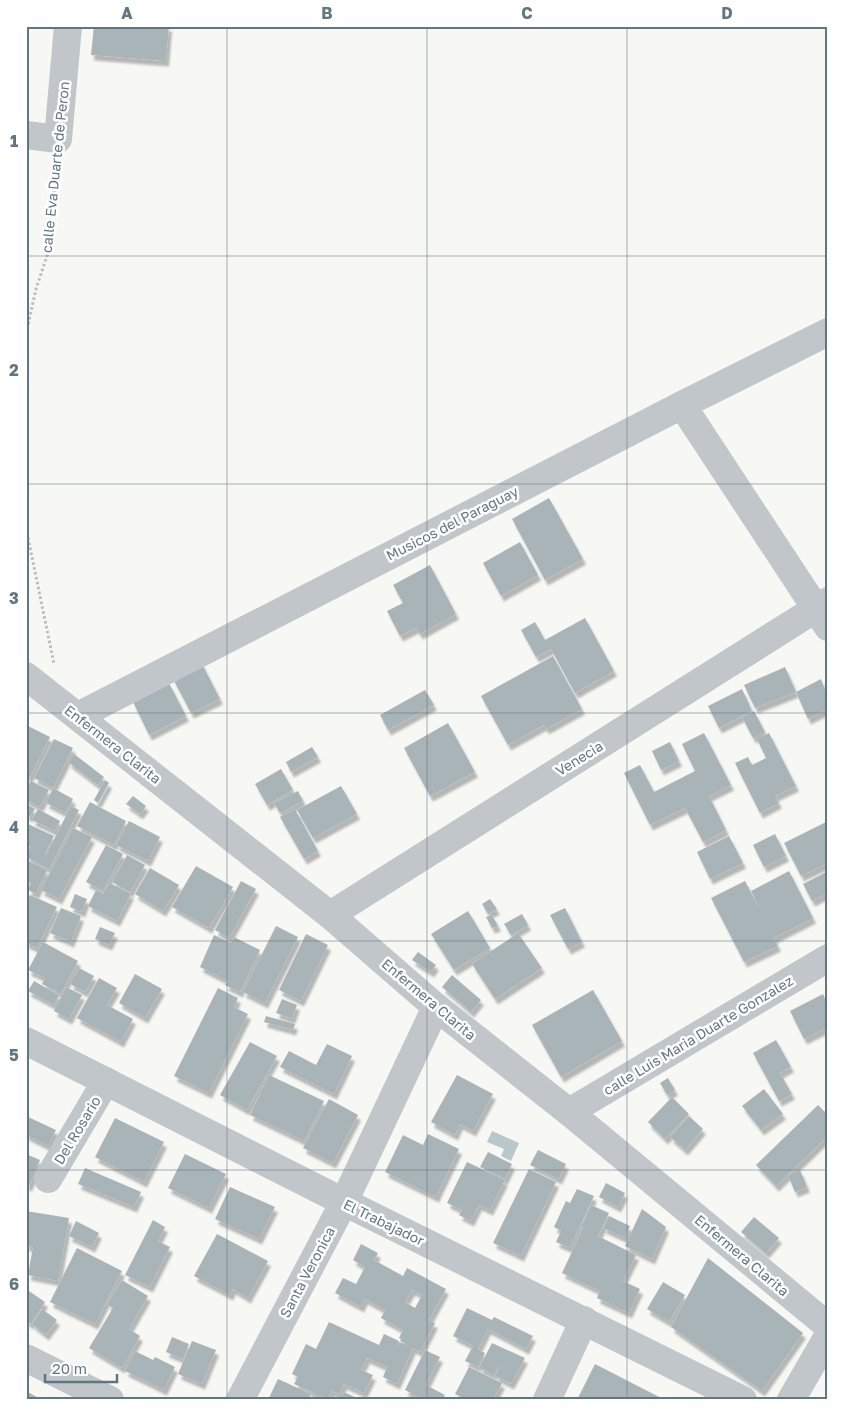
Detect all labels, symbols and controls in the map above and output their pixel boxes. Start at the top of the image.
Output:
text: A [121,3,133,23]
text: B [321,3,333,23]
text: C [521,3,533,23]
text: D [721,3,733,23]
street label: calle Eva Duarte de Peron [38,81,72,253]
text: 1 [10,131,18,151]
text: 2 [9,360,19,380]
street label: Musicos del Paraguay [383,482,521,564]
text: 3 [9,588,19,608]
street label: Enfermera Clarita [61,701,165,787]
street label: Venecia [552,737,606,779]
text: 4 [9,817,19,837]
street label: Enfermera Clarita [379,955,479,1043]
street label: calle Luis Maria Duarte Gonzalez [600,972,796,1098]
text: 5 [9,1045,19,1065]
street label: Del Rosario [50,1093,104,1167]
street label: El Trabajador [341,1195,428,1249]
street label: Enfermera Clarita [692,1211,792,1299]
street label: Santa Veronica [276,1224,338,1320]
text: 6 [9,1274,19,1294]
scale bar [45,1351,118,1383]
text: 20 m [52,1359,87,1377]

